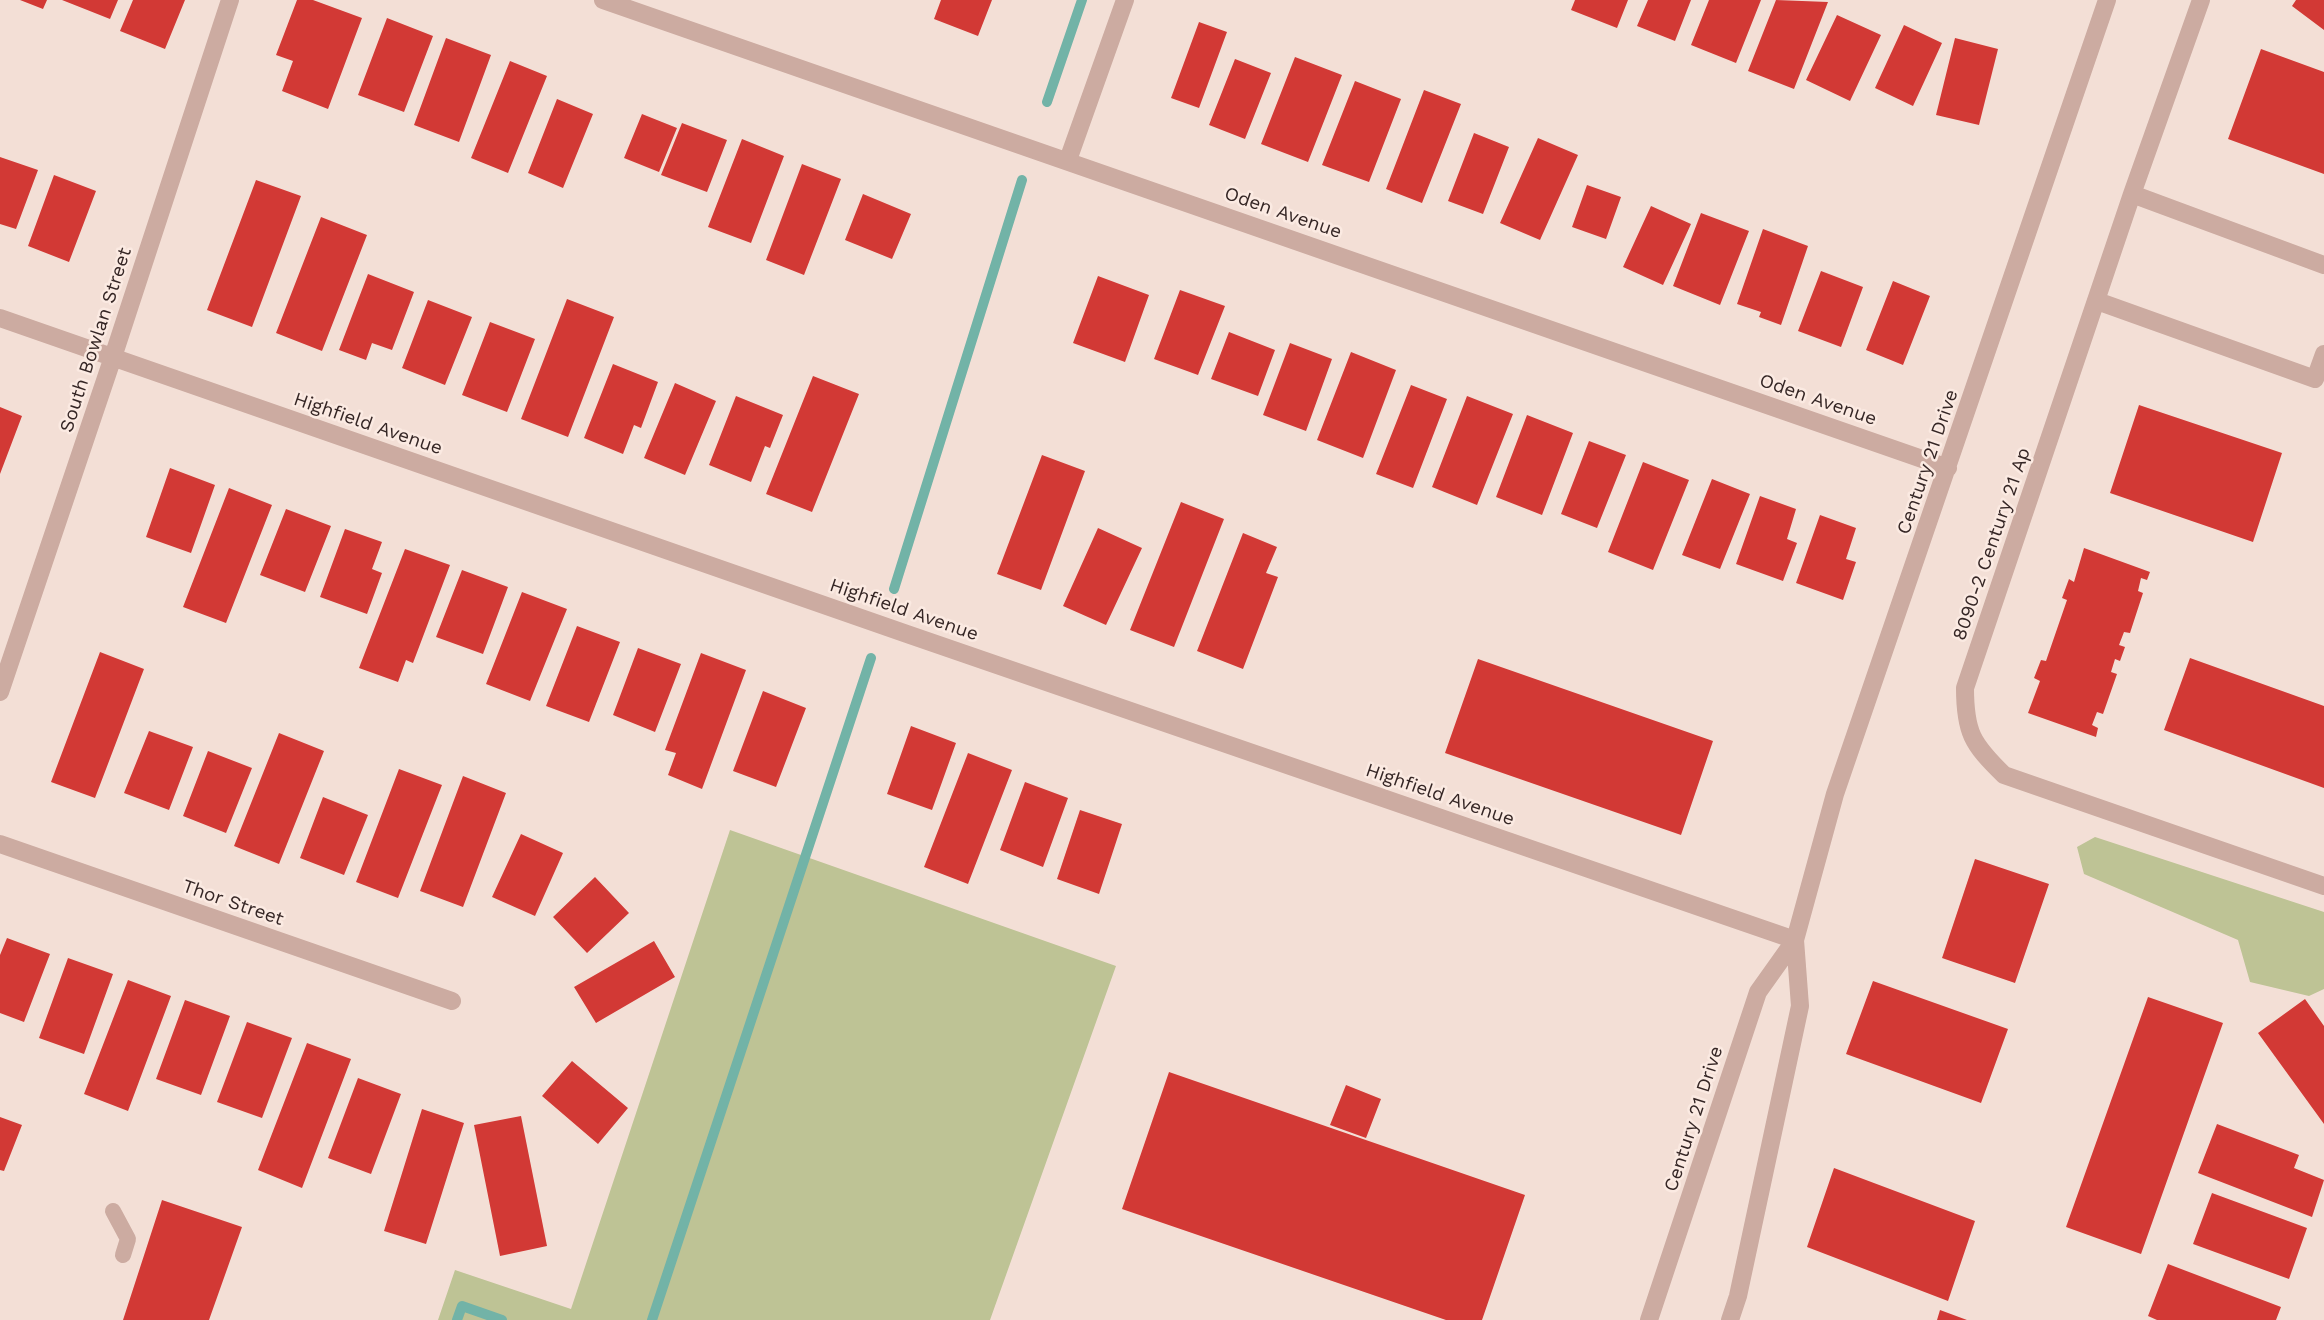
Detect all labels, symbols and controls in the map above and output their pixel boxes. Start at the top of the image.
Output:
street label: Oden Avenue [1221,182,1345,244]
street label: South Bowlan Street [55,245,137,435]
street label: Oden Avenue [1756,369,1880,431]
street label: Century 21 Drive [1893,387,1963,537]
street label: Highfield Avenue [291,388,445,460]
street label: 8090-2 Century 21 Ap [1948,445,2036,643]
street label: Highfield Avenue [827,574,981,646]
street label: Highfield Avenue [1363,759,1517,831]
street label: Thor Street [179,875,287,931]
street label: Century 21 Drive [1660,1043,1728,1195]

